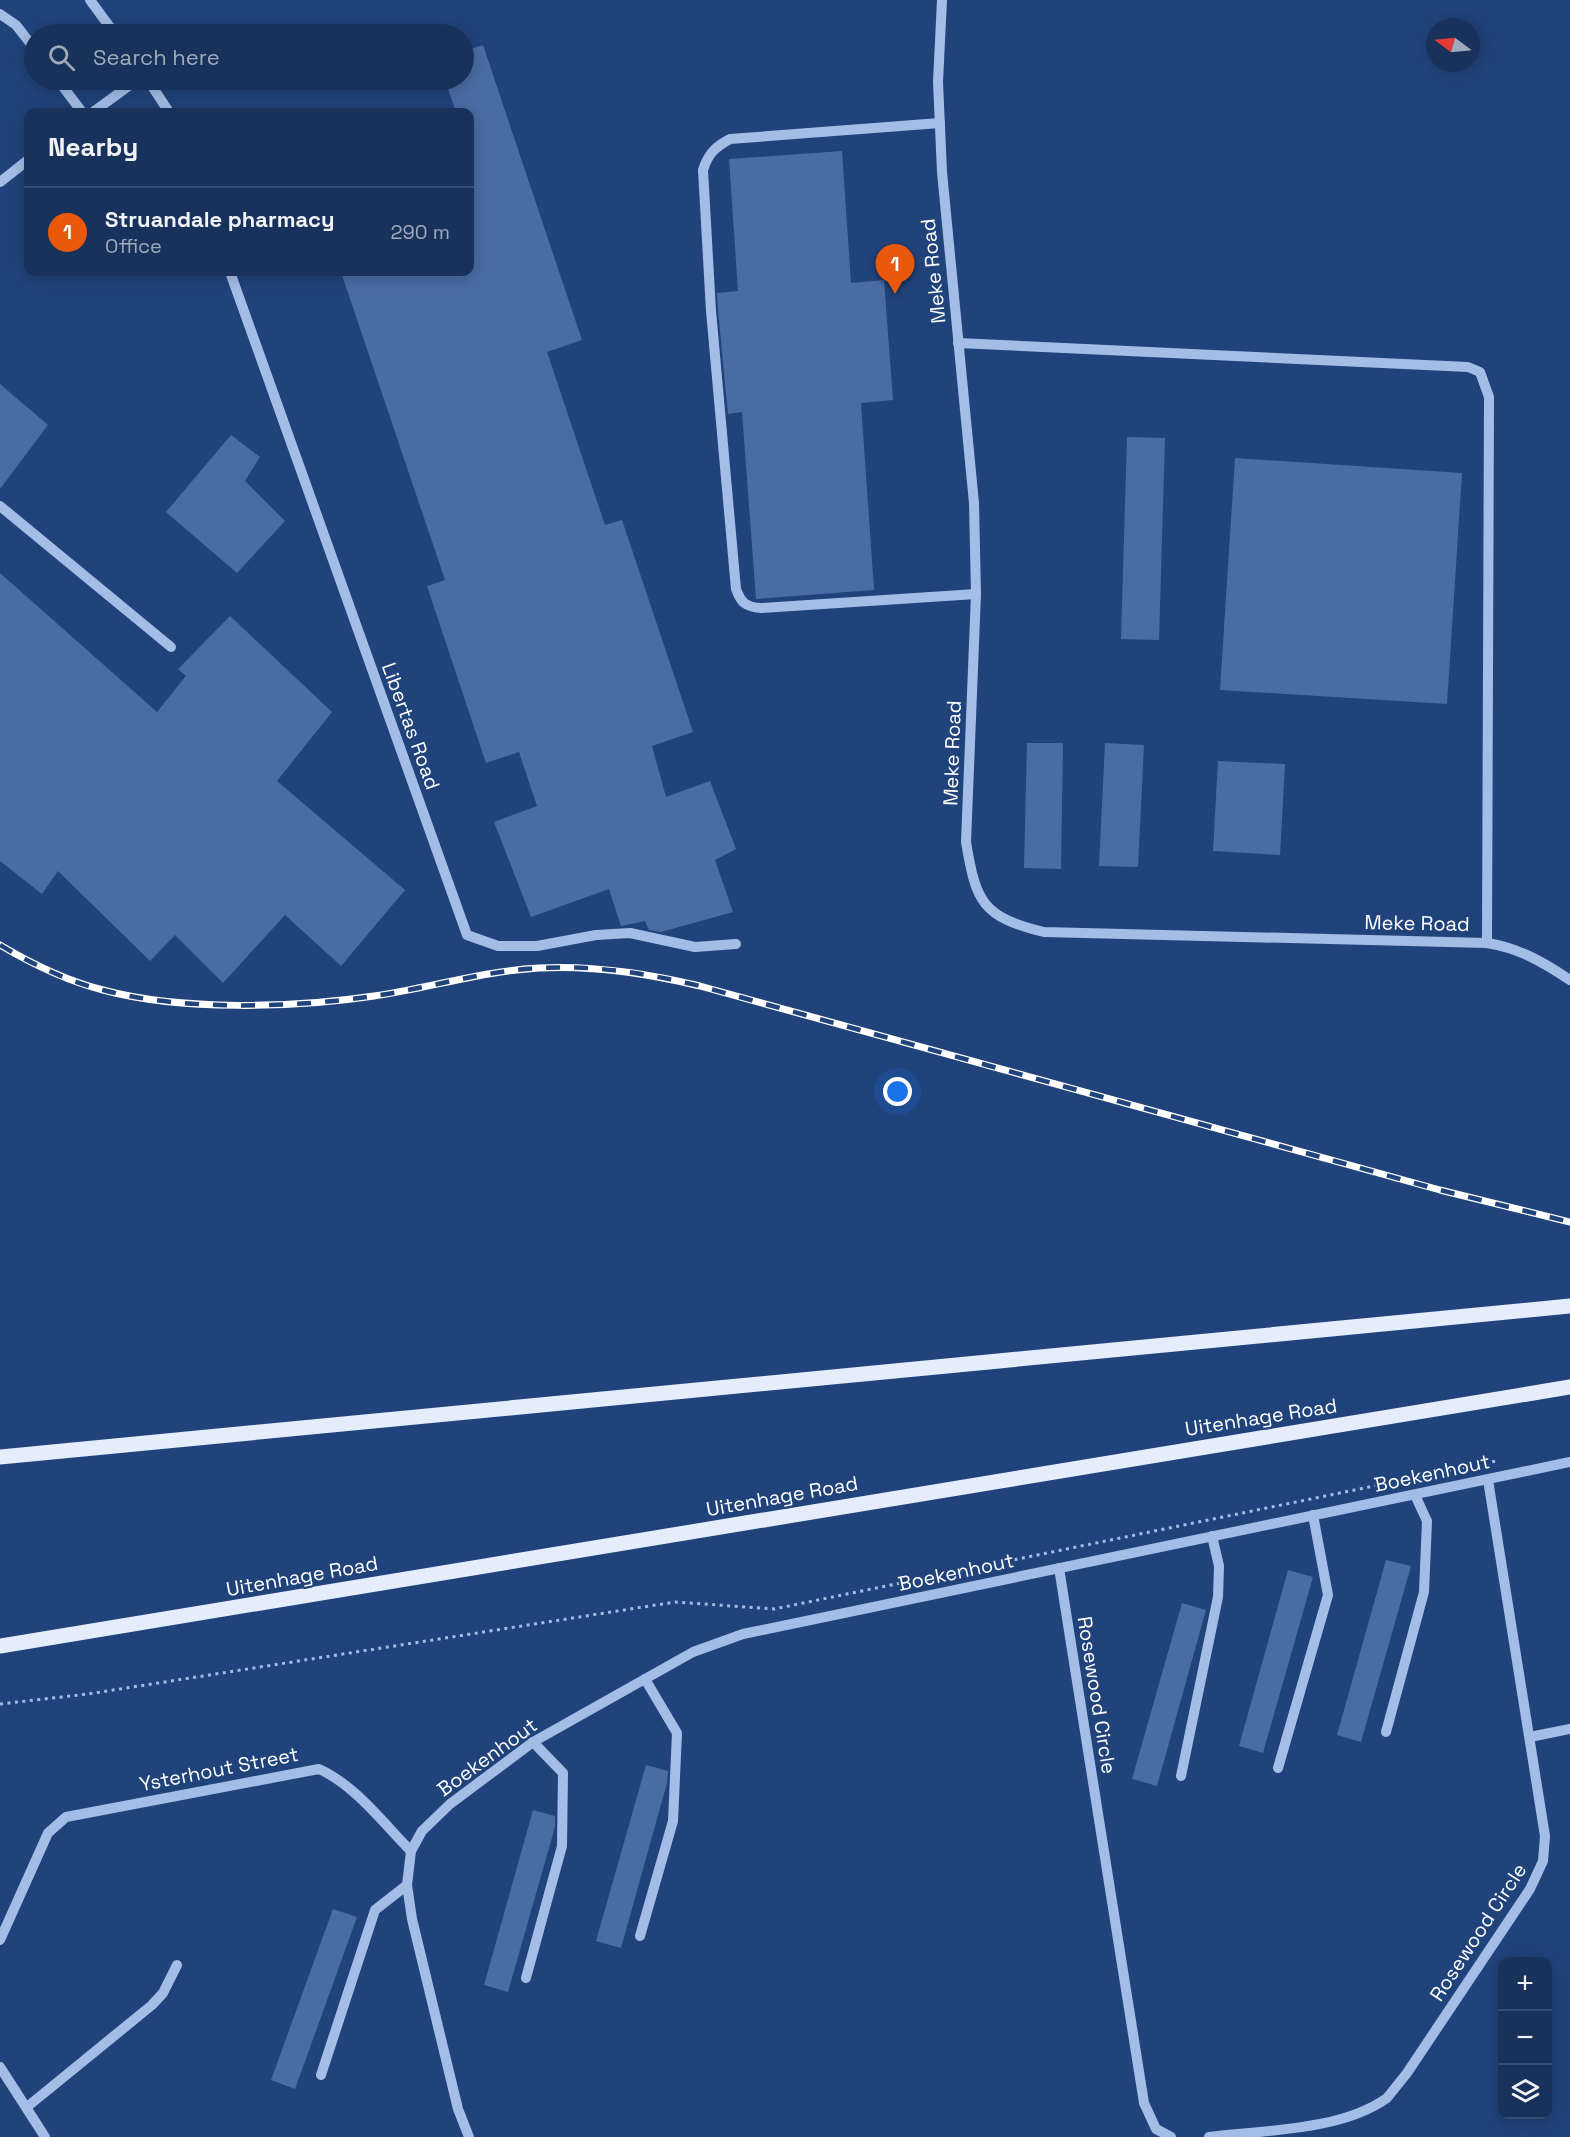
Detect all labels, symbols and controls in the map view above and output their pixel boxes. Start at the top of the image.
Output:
north arrow [1426,18,1480,72]
search box [24,24,474,90]
icon: search [45,41,78,74]
text: Search here [93,43,220,71]
text: Nearby [48,130,138,164]
text: Struandale pharmacy [105,205,335,233]
street label: Meke Road [915,217,951,325]
text: 1 [63,219,72,245]
text: 290 m [391,219,450,245]
text: Office [105,233,162,259]
pin: 1 [876,244,914,294]
street label: Libertas Road [376,659,446,793]
street label: Meke Road [937,700,967,806]
street label: Meke Road [1364,909,1470,937]
your location [883,1077,912,1106]
street label: Uitenhage Road [1183,1392,1339,1442]
street label: Boekenhout [1372,1448,1492,1498]
street label: Uitenhage Road [704,1470,860,1522]
street label: Boekenhout [896,1547,1016,1597]
street label: Uitenhage Road [224,1550,380,1602]
street label: Rosewood Circle [1072,1614,1122,1776]
street label: Boekenhout [432,1712,542,1802]
street label: Ysterhout Street [137,1741,301,1797]
street label: Rosewood Circle [1424,1858,1532,2006]
map controls [1498,1957,1552,2119]
button: + [1498,1957,1552,2011]
button: − [1498,2011,1552,2065]
button: layers [1498,2065,1552,2119]

